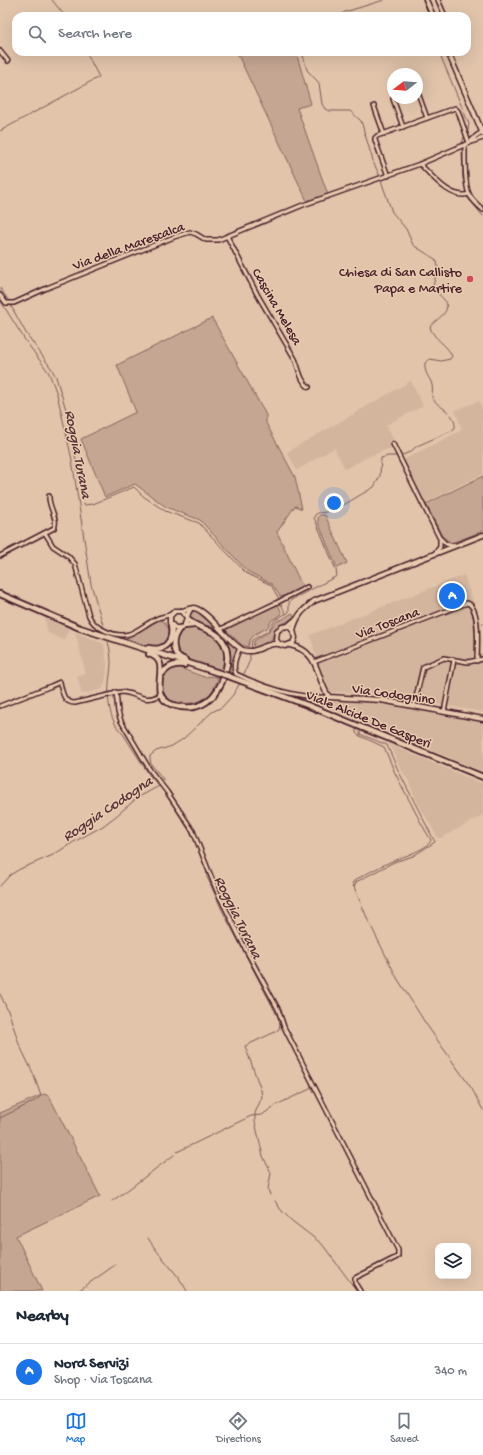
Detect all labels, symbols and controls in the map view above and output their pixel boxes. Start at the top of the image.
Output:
search box [12,12,471,56]
icon: search [26,23,48,45]
text: Search here [58,25,132,43]
north arrow [387,68,423,104]
street label: Via della Marescalca [70,219,188,276]
place label: Chiesa di San Callisto Papa e Martire [339,265,463,298]
street label: Cascina Melesa [247,266,305,350]
marker: Chiesa di San Callisto Papa e Martire [465,274,475,284]
water label: Roggia Turana [60,409,95,502]
your location [324,493,344,513]
pin: A [439,581,465,611]
street label: Via Toscana [353,604,423,645]
street label: Via Codognino [350,681,436,710]
street label: Viale Alcide De Gasperi [302,687,433,753]
water label: Roggia Codogna [60,772,158,846]
water label: Roggia Turana [209,874,266,964]
map controls [435,1243,471,1279]
button: layers [435,1243,471,1279]
text: Nearby [16,1307,69,1327]
text: Nord Servizi [54,1355,129,1373]
text: A [25,1364,33,1379]
text: 340 m [434,1364,467,1379]
text: Shop · Via Toscana [54,1373,152,1388]
tab: Map [65,1410,87,1446]
tab: Directions [216,1410,261,1446]
tab: Saved [390,1410,418,1446]

